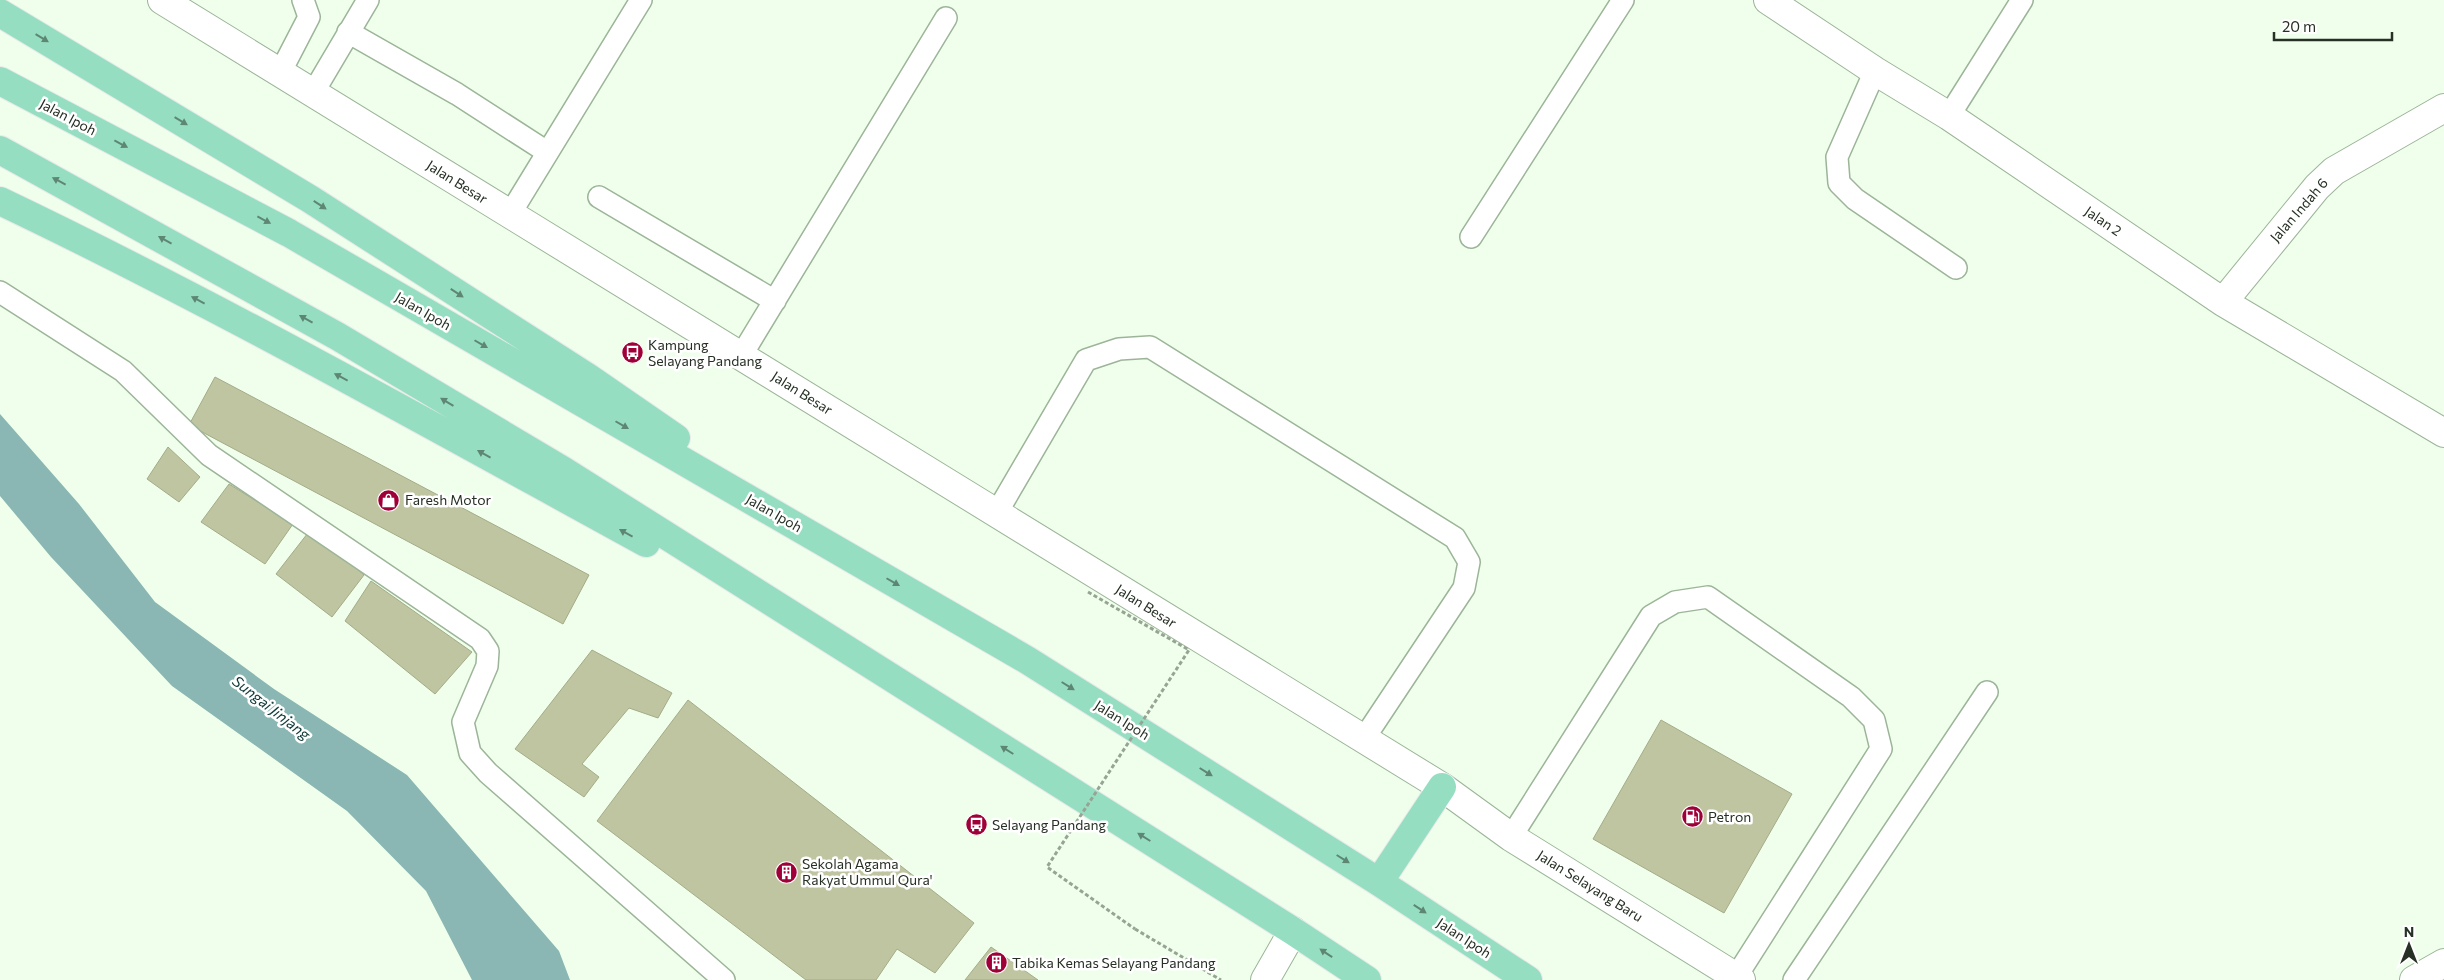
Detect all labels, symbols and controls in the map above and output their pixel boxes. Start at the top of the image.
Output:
scale bar [2274,10,2392,42]
text: 20 m [2282,17,2316,35]
one-way arrow [35,33,48,42]
street label: Jalan Ipoh [37,95,99,139]
one-way arrow [175,117,188,126]
one-way arrow [113,140,128,148]
street label: Jalan Besar [424,156,491,207]
street label: Jalan Indah 6 [2266,174,2331,245]
one-way arrow [52,177,65,186]
one-way arrow [314,200,327,210]
street label: Jalan 2 [2082,202,2125,239]
one-way arrow [257,216,272,224]
one-way arrow [157,236,172,244]
street label: Jalan Ipoh [392,288,454,333]
one-way arrow [451,288,464,298]
one-way arrow [190,296,205,304]
one-way arrow [300,315,313,324]
place label: Kampung Selayang Pandang [648,336,763,369]
one-way arrow [475,340,488,349]
bus stop icon: Kampung Selayang Pandang [620,341,644,365]
street label: Jalan Besar [769,367,836,418]
one-way arrow [334,373,348,381]
one-way arrow [440,397,453,406]
one-way arrow [616,421,629,430]
one-way arrow [477,450,491,459]
shop icon: Faresh Motor [377,488,401,512]
street label: Jalan Ipoh [743,490,805,535]
place label: Faresh Motor [405,491,492,508]
one-way arrow [620,528,633,537]
one-way arrow [886,577,900,586]
street label: Jalan Besar [1113,580,1180,631]
water label: Sungai Jinjang [229,671,315,744]
one-way arrow [1062,681,1075,690]
street label: Jalan Ipoh [1092,696,1153,743]
one-way arrow [1000,746,1013,755]
one-way arrow [1199,768,1212,777]
fuel station icon: Petron [1680,805,1704,829]
place label: Petron [1708,808,1751,825]
bus stop icon: Selayang Pandang [964,813,988,837]
place label: Selayang Pandang [992,816,1107,833]
one-way arrow [1138,833,1151,842]
street label: Jalan Selayang Baru [1534,846,1646,925]
one-way arrow [1336,854,1350,864]
place label: Sekolah Agama Rakyat Ummul Qura' [802,855,933,888]
building icon: Sekolah Agama Rakyat Ummul Qura' [774,860,798,884]
one-way arrow [1413,904,1427,914]
street label: Jalan Ipoh [1434,914,1495,961]
north arrow [2384,920,2434,970]
text: N [2404,923,2414,940]
one-way arrow [1320,948,1333,958]
building icon: Tabika Kemas Selayang Pandang [984,951,1008,975]
place label: Tabika Kemas Selayang Pandang [1012,954,1216,971]

